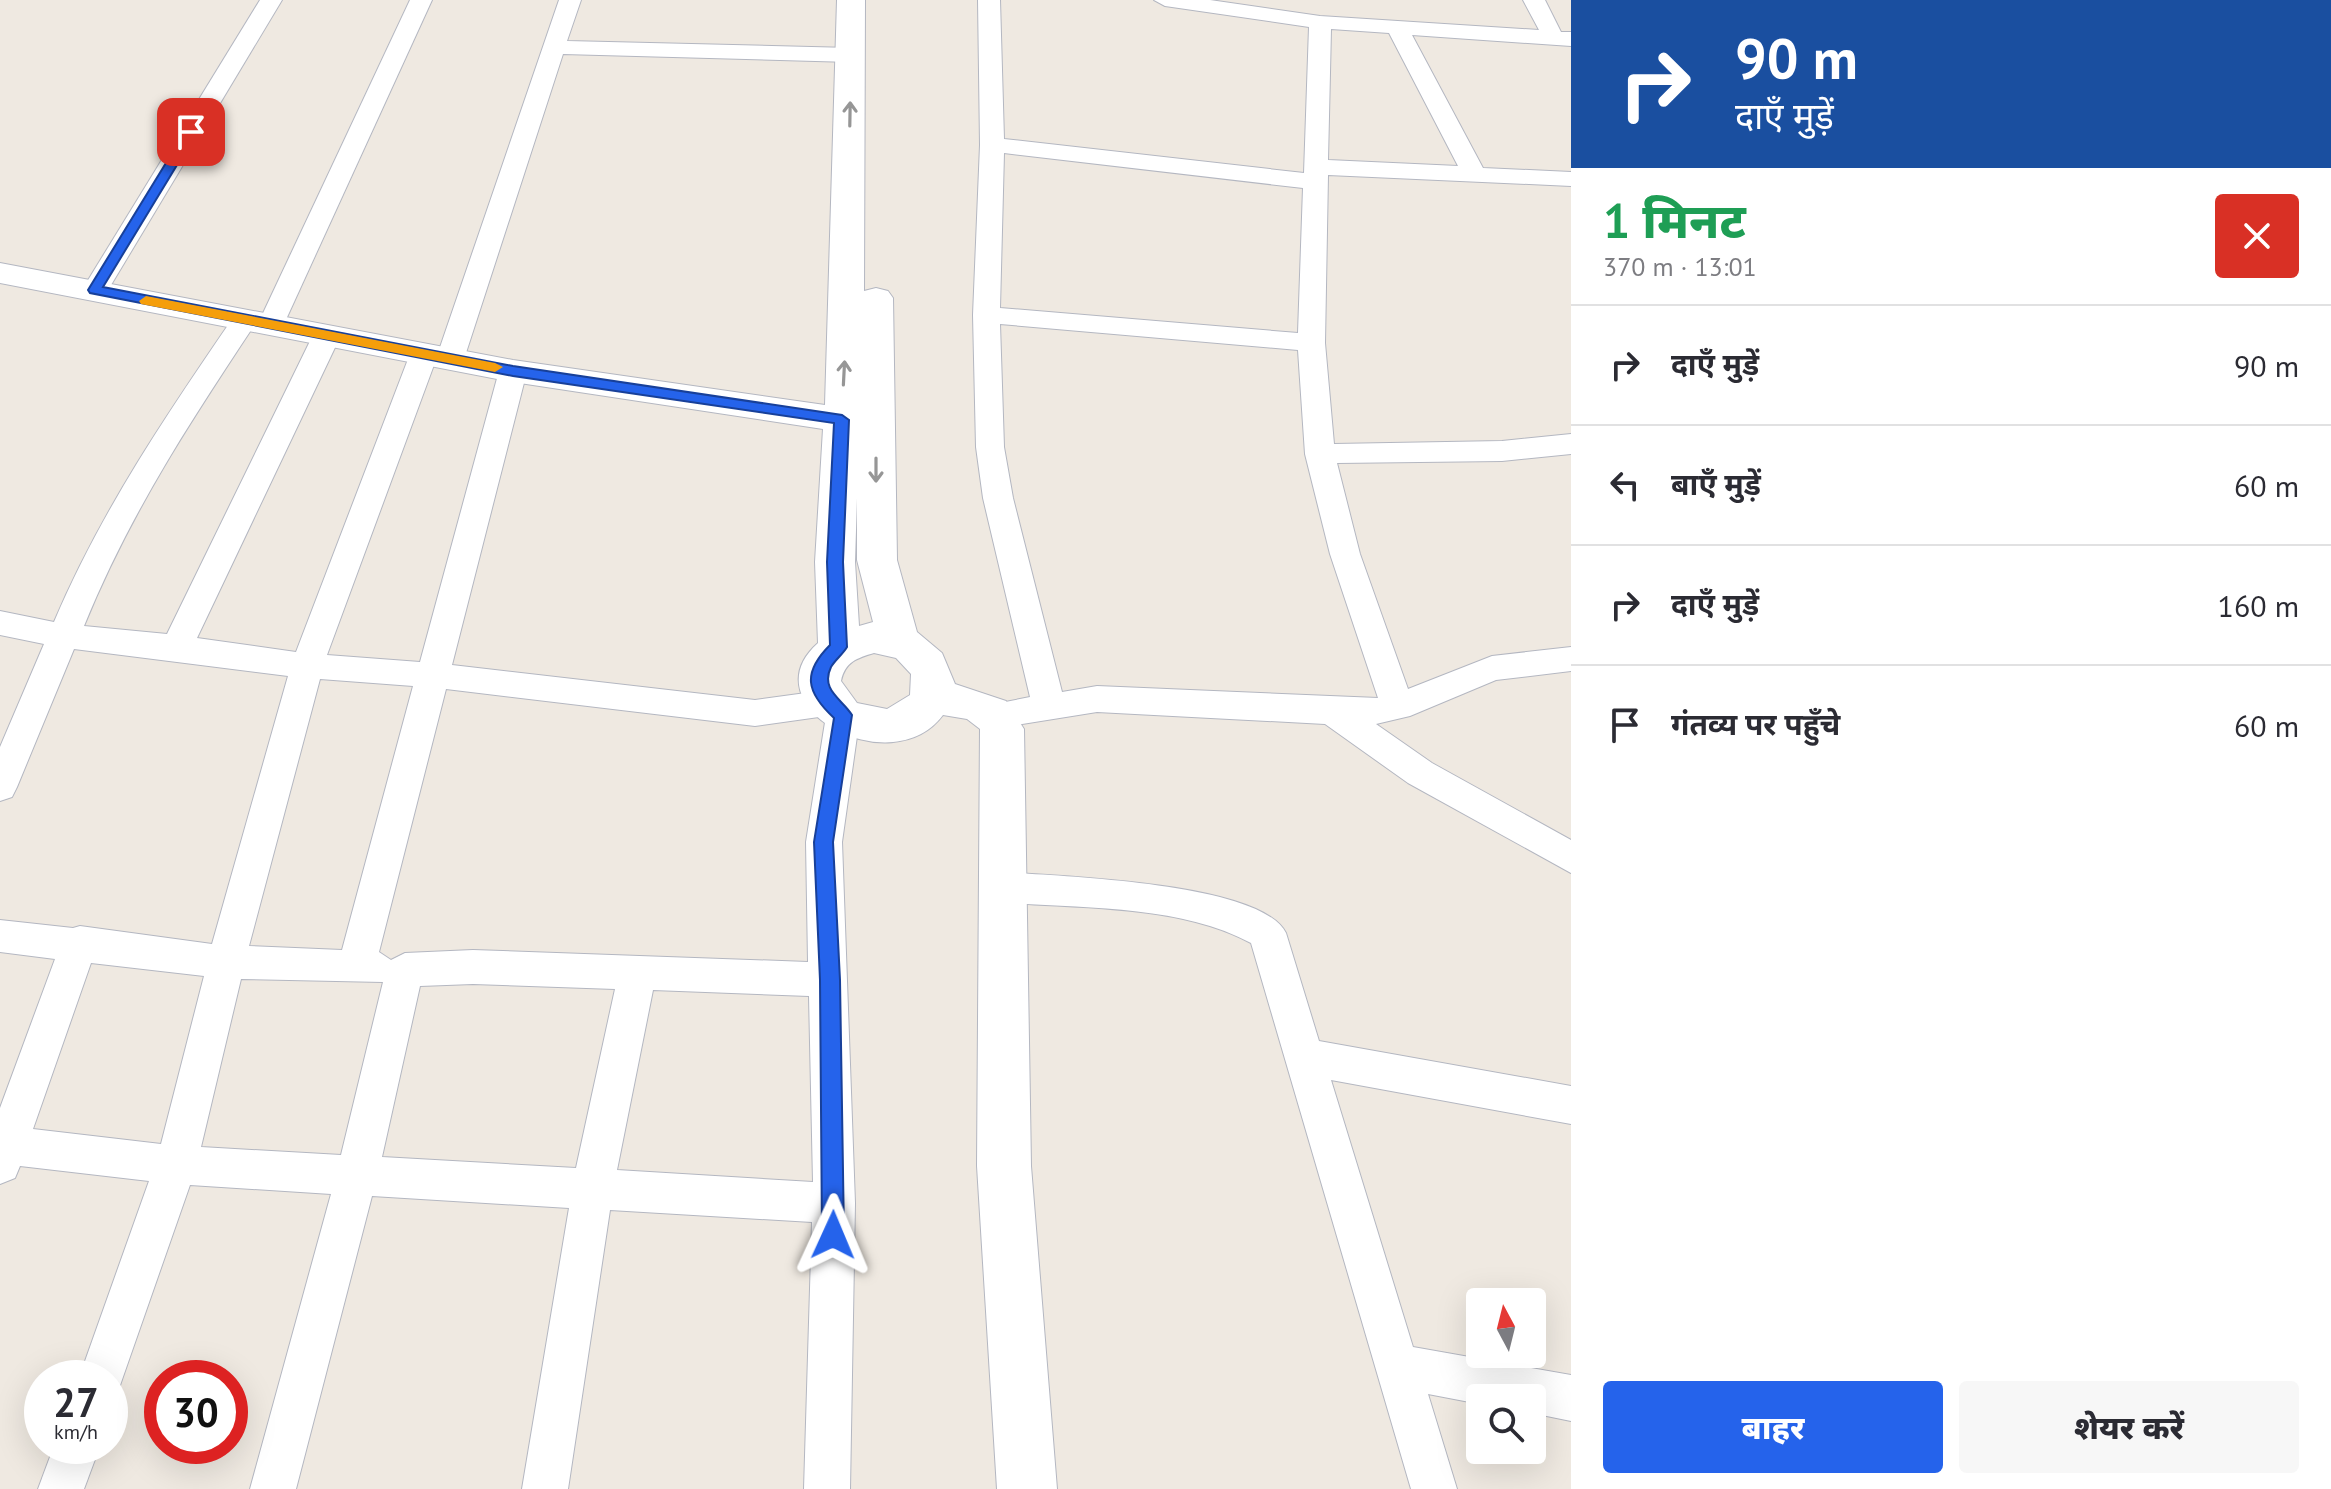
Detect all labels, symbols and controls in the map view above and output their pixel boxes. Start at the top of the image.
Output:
text: 90 m [1735,22,1858,94]
icon: right [1603,32,1707,136]
text: दाएँ मुड़ें [1735,92,1834,139]
pin [157,98,225,166]
one-way arrow [842,101,858,128]
icon: arrive [169,110,213,154]
text: 1 मिनट [1603,189,1746,251]
button: close [2215,194,2299,278]
text: 370 m · 13:01 [1603,250,1757,283]
icon: right [1603,343,1647,387]
text: दाएँ मुड़ें [1671,344,1759,383]
text: 90 m [2234,346,2299,385]
one-way arrow [837,360,852,387]
one-way arrow [869,456,884,483]
icon: left [1603,463,1647,507]
text: बाएँ मुड़ें [1671,464,1761,503]
text: 60 m [2234,466,2299,505]
icon: right [1603,583,1647,627]
text: दाएँ मुड़ें [1671,584,1759,623]
text: 160 m [2218,586,2299,625]
icon: arrive [1603,703,1647,747]
text: गंतव्य पर पहुँचे [1671,704,1840,743]
text: 60 m [2234,706,2299,745]
position arrow [791,1193,875,1277]
north arrow [1466,1288,1546,1368]
map controls [1466,1288,1546,1464]
speed limit sign: 30 [144,1360,248,1464]
text: 27 [53,1376,99,1428]
button: बाहर [1603,1381,1943,1473]
button: शेयर करें [1959,1381,2299,1473]
button: search [1466,1384,1546,1464]
text: km/h [54,1419,98,1445]

